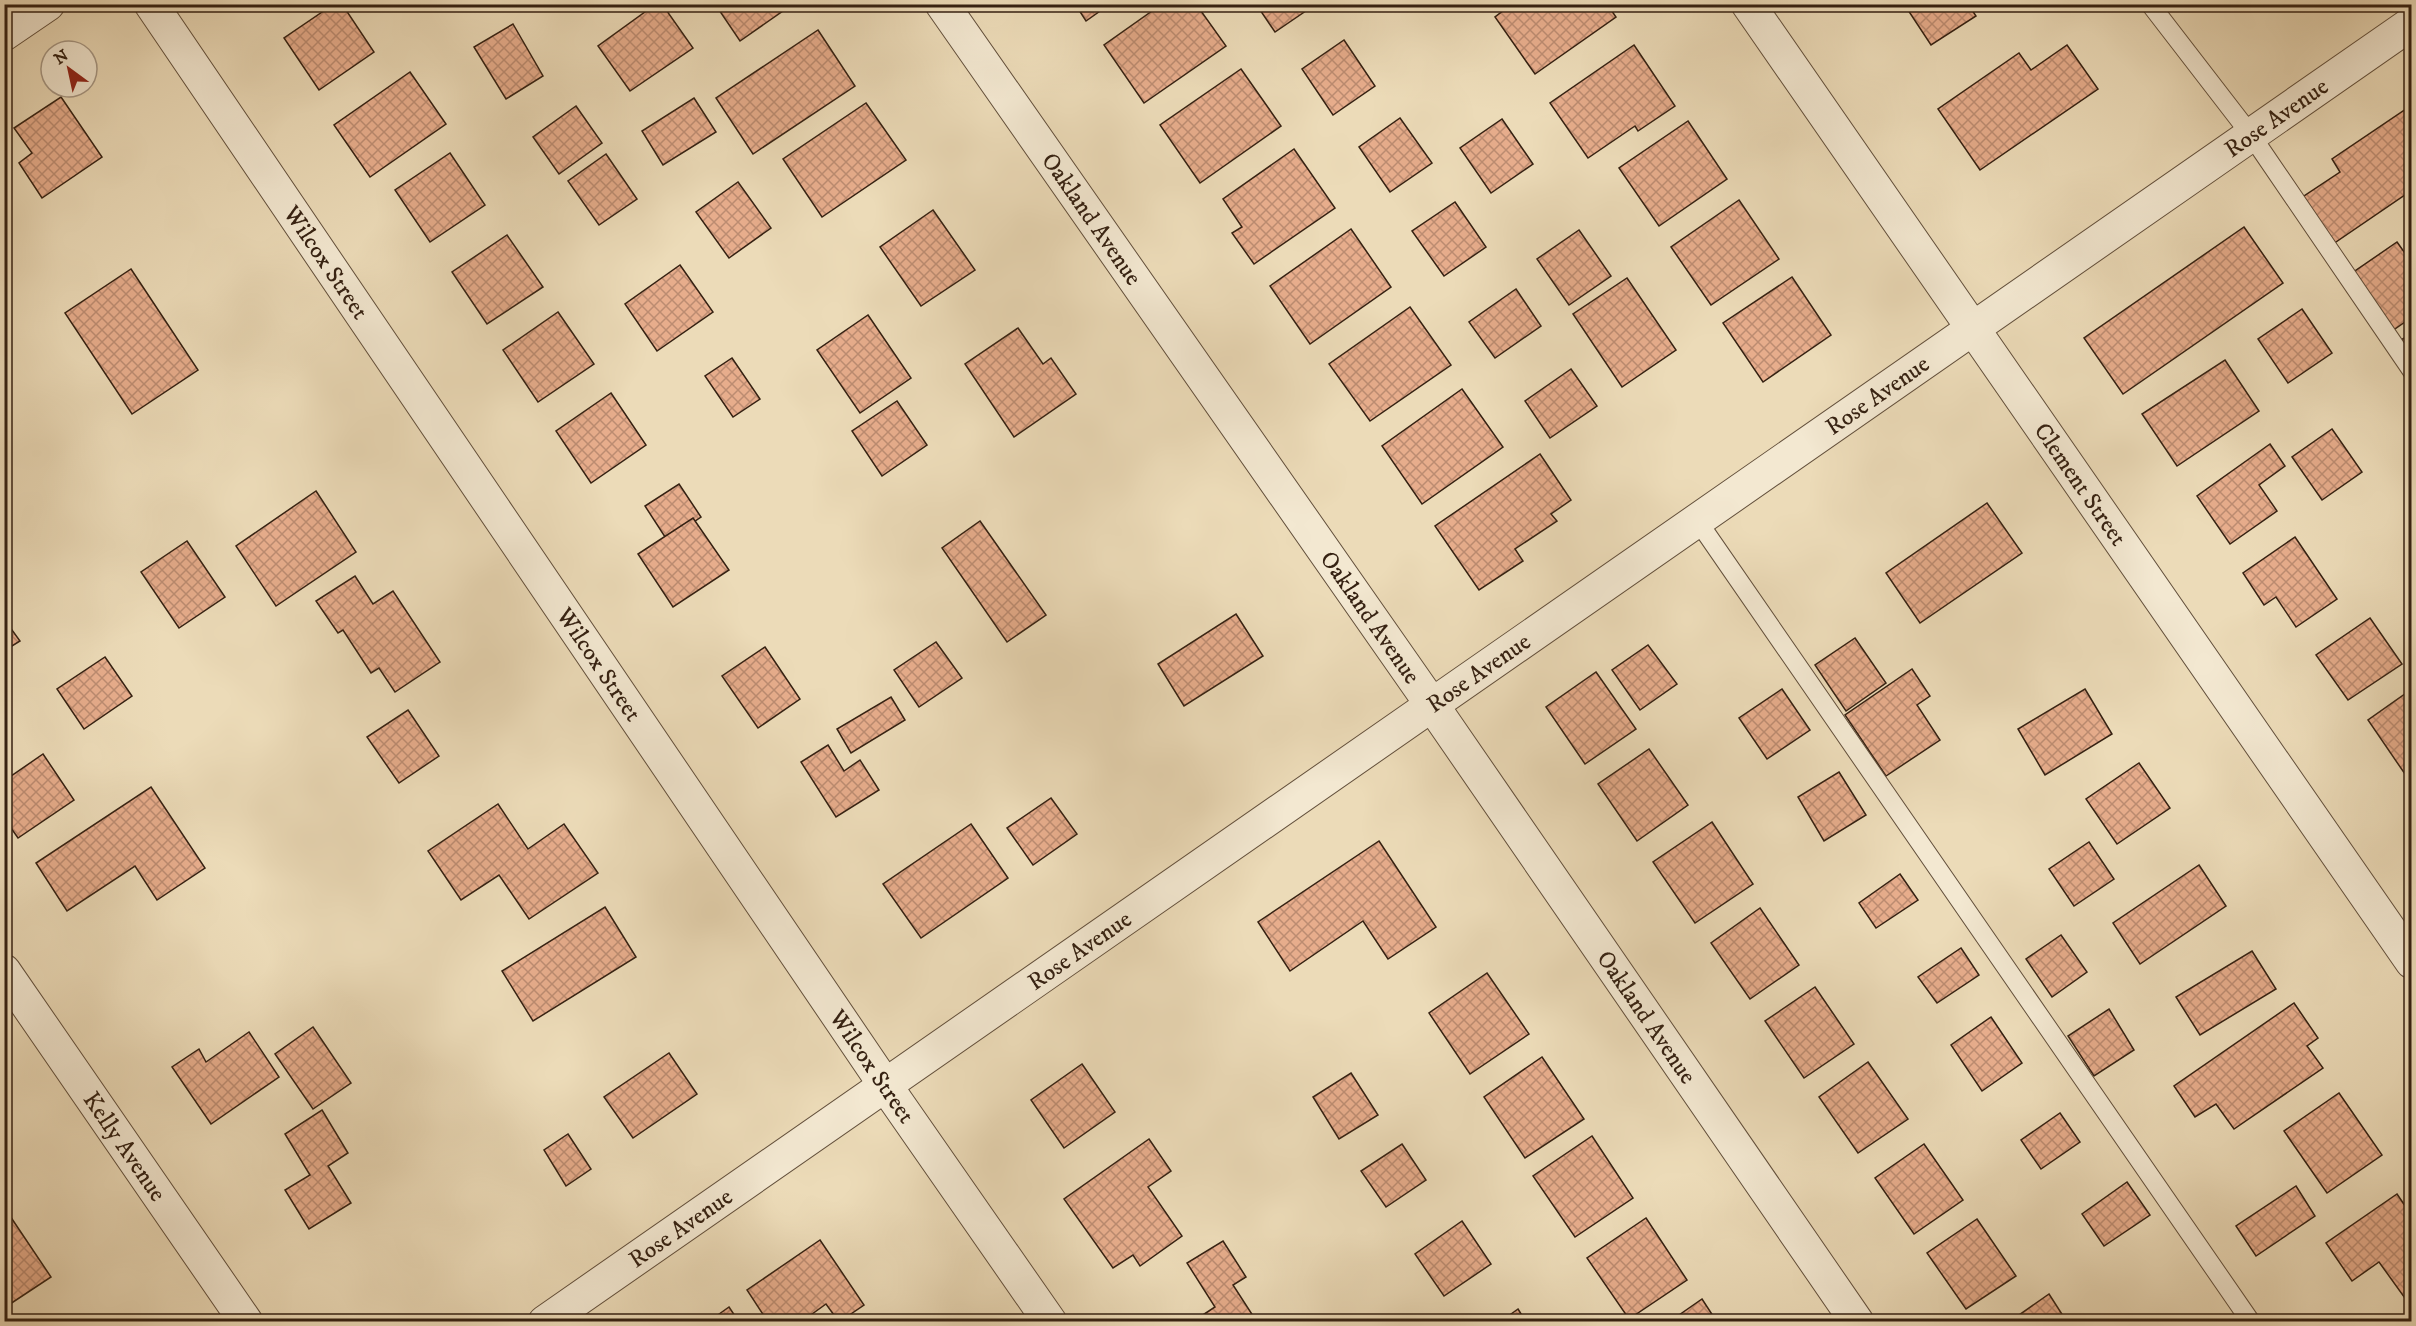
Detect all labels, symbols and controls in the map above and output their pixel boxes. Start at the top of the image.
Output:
north arrow [39,39,99,99]
text: N [50,45,72,69]
street label: Rose Avenue [2219,72,2335,165]
street label: Oakland Avenue [1034,147,1148,292]
street label: Wilcox Street [276,199,375,326]
street label: Rose Avenue [1820,349,1936,442]
street label: Clement Street [2027,417,2133,552]
street label: Oakland Avenue [1313,545,1427,690]
street label: Wilcox Street [549,601,648,728]
street label: Rose Avenue [1421,627,1537,720]
street label: Rose Avenue [1022,904,1138,998]
street label: Oakland Avenue [1590,945,1702,1090]
street label: Wilcox Street [822,1003,921,1130]
street label: Kelly Avenue [76,1086,172,1208]
street label: Rose Avenue [623,1182,739,1275]

